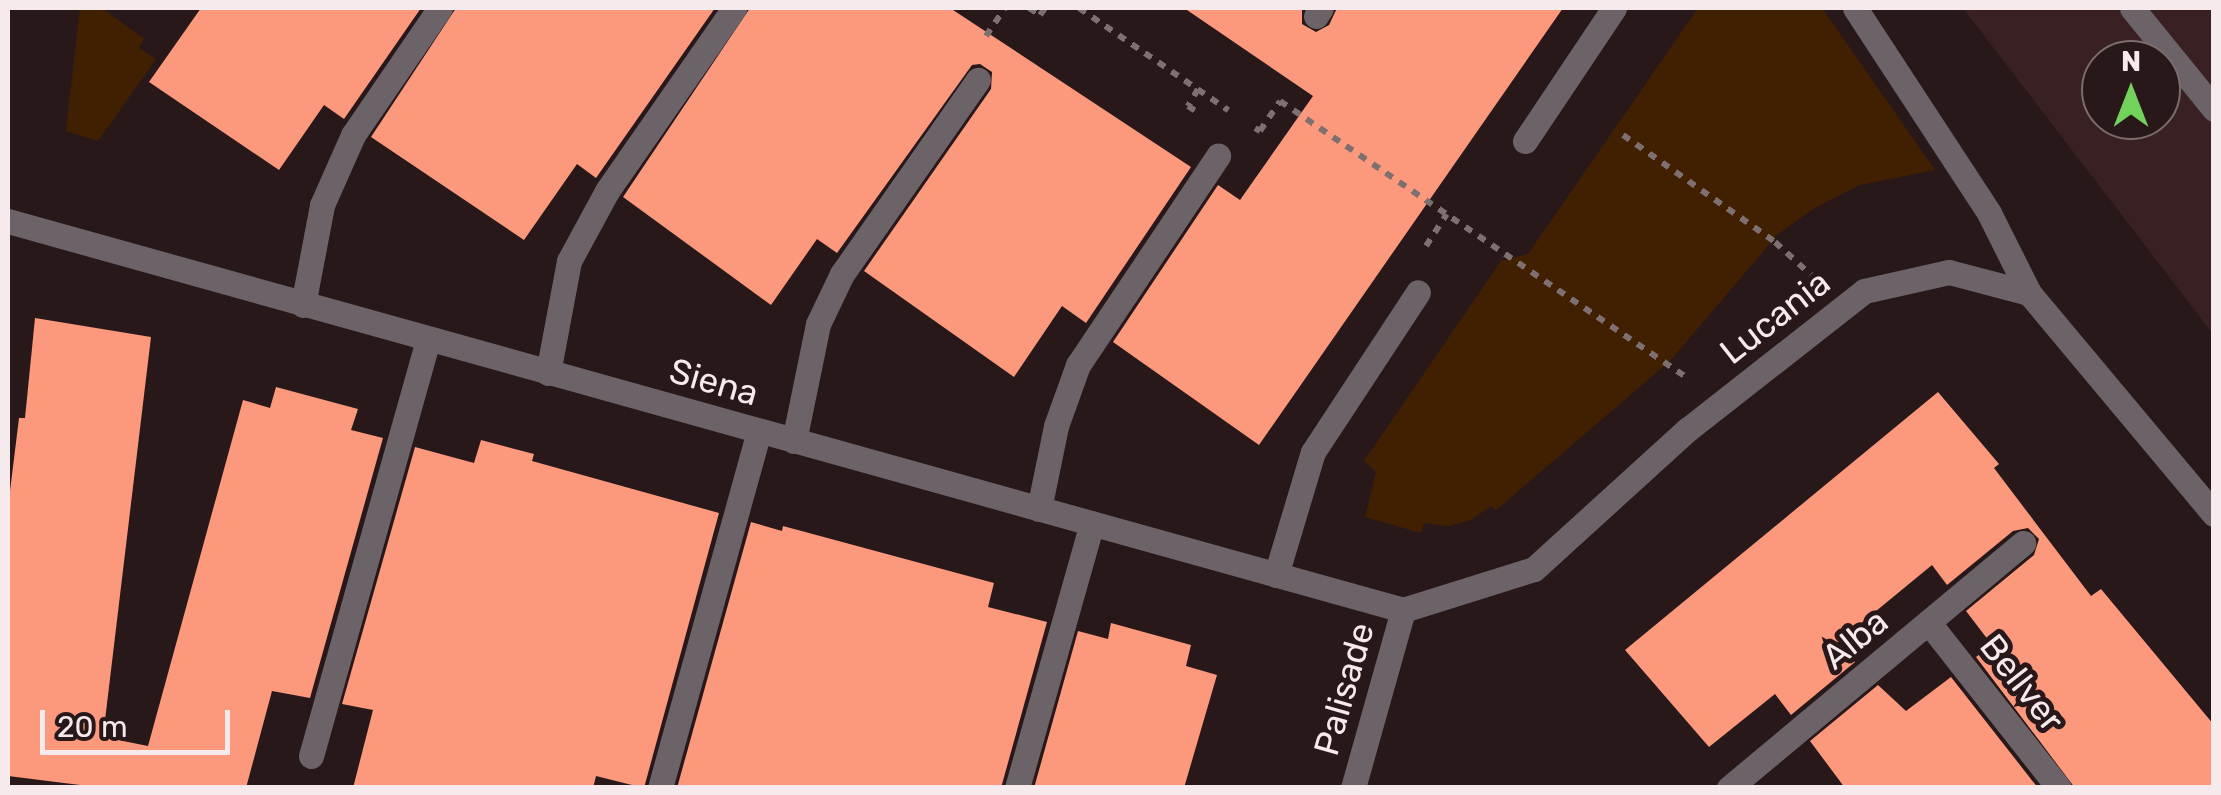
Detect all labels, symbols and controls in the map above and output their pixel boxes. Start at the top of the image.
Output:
north arrow [2081,40,2181,140]
text: N [2121,45,2141,78]
street label: Lucania [1712,261,1838,373]
street label: Siena [665,349,763,415]
street label: Alba [1814,600,1896,678]
street label: Palisade [1305,618,1383,760]
street label: Bellver [1971,626,2073,740]
scale bar [45,690,235,752]
text: 20 m [57,709,128,745]

